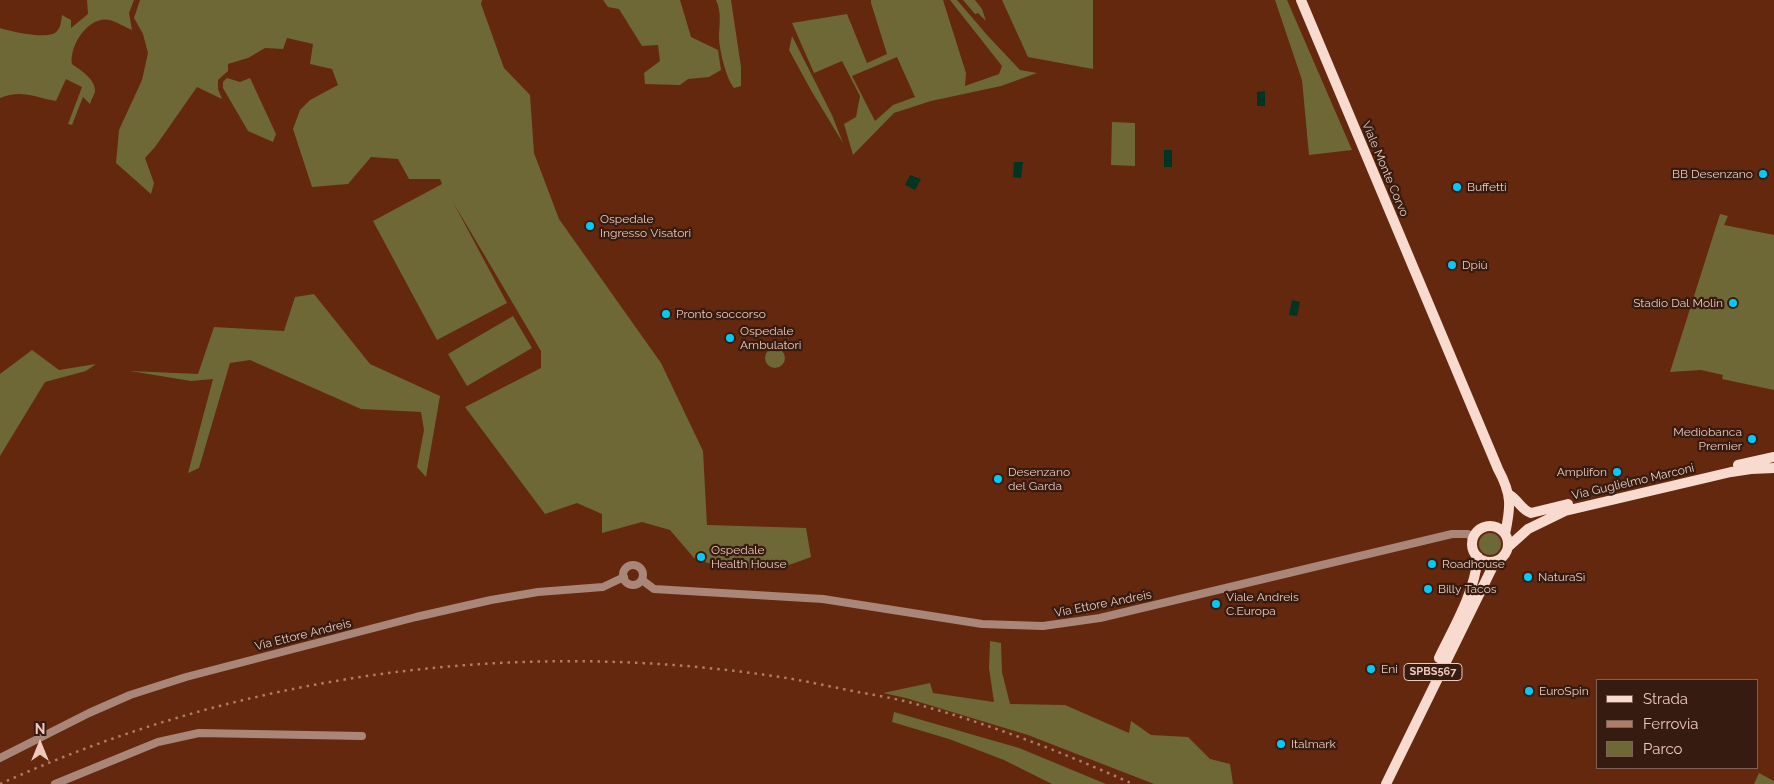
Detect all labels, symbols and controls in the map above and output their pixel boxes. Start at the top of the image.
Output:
street label: Viale Monte Corvo [1358,119,1412,219]
place label: BB Desenzano [1672,167,1753,181]
marker: BB Desenzano [1757,168,1769,180]
place label: Buffetti [1467,180,1507,194]
marker: Buffetti [1451,181,1463,193]
place label: Ospedale Ingresso Visatori [600,212,691,240]
marker: Ospedale Ingresso Visatori [584,220,596,232]
place label: Dpiù [1462,258,1488,272]
marker: Dpiù [1446,259,1458,271]
place label: Stadio Dal Molin [1633,296,1723,310]
marker: Stadio Dal Molin [1727,297,1739,309]
place label: Pronto soccorso [676,307,766,321]
marker: Pronto soccorso [660,308,672,320]
place label: Ospedale Ambulatori [740,324,801,352]
marker: Ospedale Ambulatori [724,332,736,344]
place label: Mediobanca Premier [1673,425,1742,453]
marker: Mediobanca Premier [1746,433,1758,445]
street label: Via Guglielmo Marconi [1570,461,1696,503]
place label: Desenzano del Garda [1008,465,1070,493]
place label: Amplifon [1557,465,1607,479]
marker: Amplifon [1611,466,1623,478]
marker: Desenzano del Garda [992,473,1004,485]
place label: Ospedale Health House [711,543,787,571]
marker: Ospedale Health House [695,551,707,563]
place label: Roadhouse [1442,557,1505,571]
marker: Roadhouse [1426,558,1438,570]
place label: NaturaSì [1538,570,1585,584]
marker: NaturaSì [1522,571,1534,583]
place label: Billy Tacos [1438,582,1497,596]
marker: Billy Tacos [1422,583,1434,595]
street label: Via Ettore Andreis [1053,588,1153,620]
place label: Viale Andreis C.Europa [1226,590,1299,618]
marker: Viale Andreis C.Europa [1210,598,1222,610]
street label: Via Ettore Andreis [253,616,353,654]
place label: Eni [1381,662,1398,676]
marker: Eni [1365,663,1377,675]
road number: SPBS567 [1404,664,1462,680]
legend [1596,679,1759,769]
place label: EuroSpin [1539,684,1589,698]
marker: EuroSpin [1523,685,1535,697]
text: Strada [1643,690,1688,708]
text: Ferrovia [1643,715,1699,733]
north arrow [15,719,65,769]
text: N [35,721,45,737]
place label: Italmark [1291,737,1336,751]
marker: Italmark [1275,738,1287,750]
text: Parco [1643,740,1683,758]

